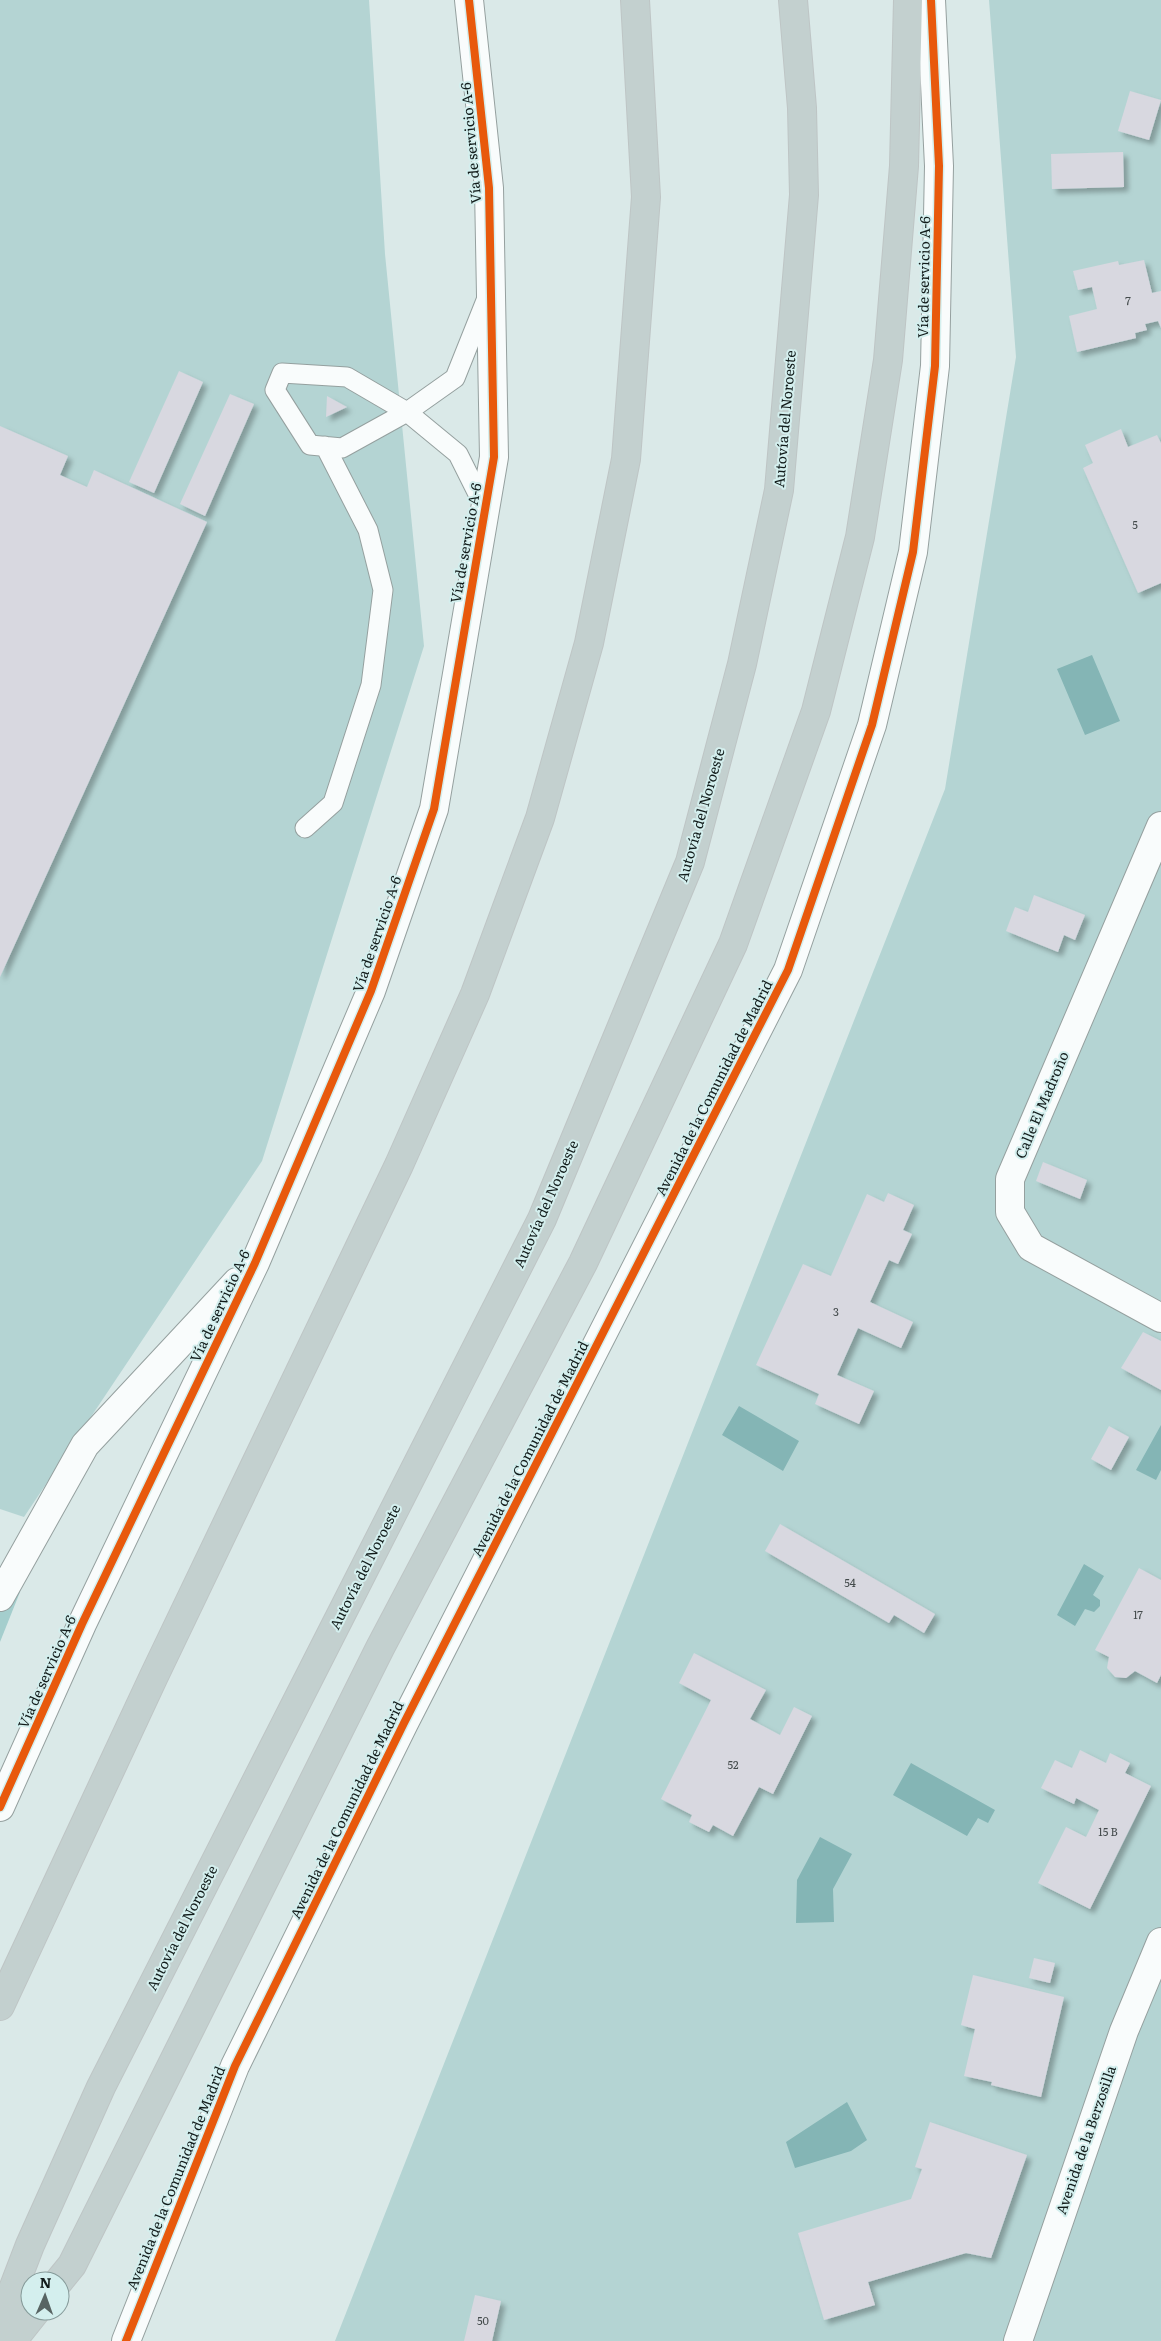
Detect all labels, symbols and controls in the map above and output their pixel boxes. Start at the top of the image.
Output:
street label: Vía de servicio A-6 [455,81,485,205]
street label: Vía de servicio A-6 [912,216,934,338]
house number: 7 [1125,292,1131,308]
street label: Autovía del Noroeste [768,349,800,488]
street label: Vía de servicio A-6 [445,481,486,604]
house number: 5 [1132,516,1138,532]
street label: Autovía del Noroeste [671,746,729,884]
street label: Vía de servicio A-6 [347,872,405,994]
street label: Avenida de la Comunidad de Madrid [650,976,777,1199]
street label: Calle El Madroño [1010,1048,1073,1161]
street label: Autovía del Noroeste [508,1137,582,1271]
street label: Vía de servicio A-6 [184,1246,254,1365]
house number: 3 [833,1303,839,1319]
street label: Avenida de la Comunidad de Madrid [466,1337,593,1560]
street label: Autovía del Noroeste [324,1501,404,1633]
house number: 54 [844,1574,856,1590]
house number: 17 [1133,1606,1143,1622]
street label: Vía de servicio A-6 [12,1612,80,1731]
street label: Avenida de la Comunidad de Madrid [285,1697,408,1922]
house number: 52 [727,1756,739,1772]
house number: 15 B [1098,1823,1118,1839]
street label: Autovía del Noroeste [141,1862,221,1994]
street label: Avenida de la Comunidad de Madrid [121,2062,229,2293]
street label: Avenida de la Berzosilla [1050,2062,1120,2217]
north arrow [20,2271,70,2321]
text: N [39,2272,52,2292]
house number: 50 [477,2312,489,2328]

